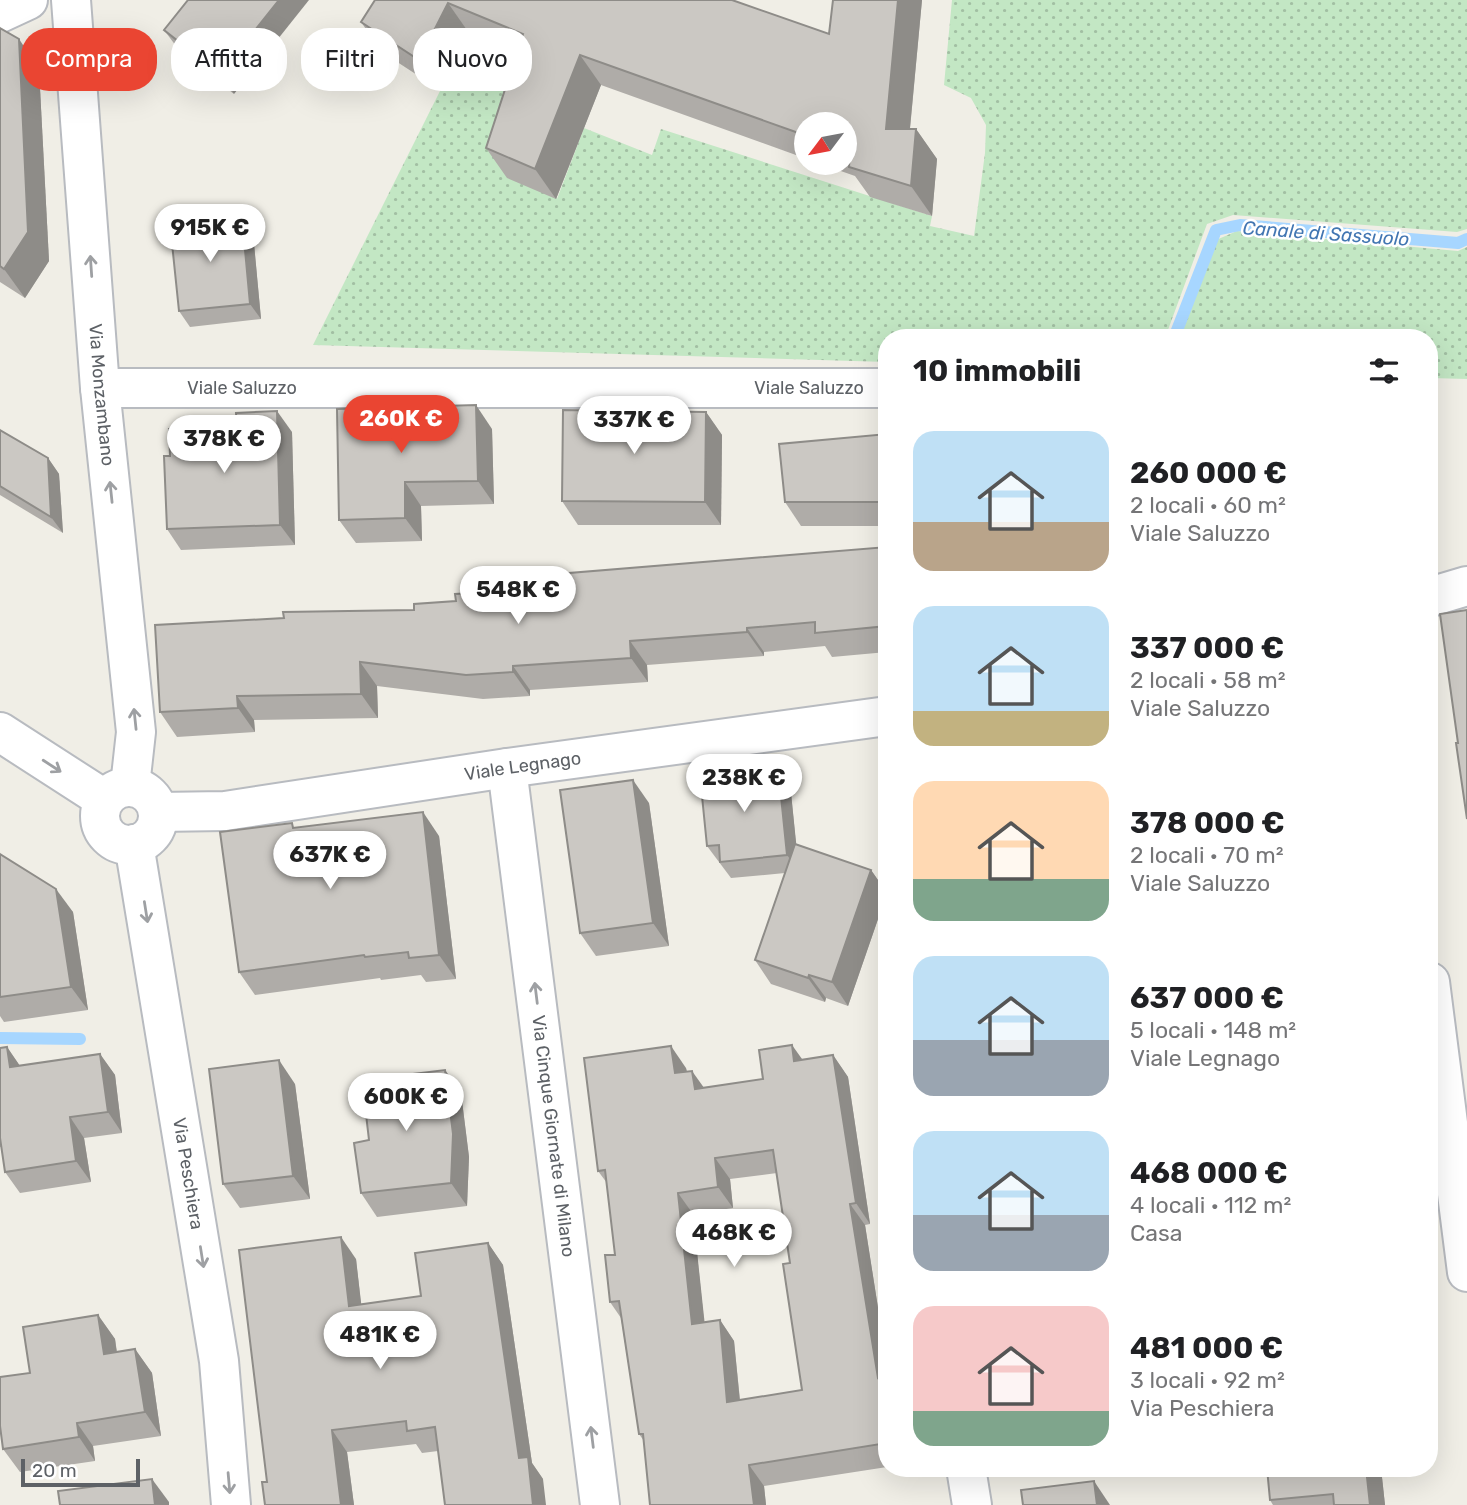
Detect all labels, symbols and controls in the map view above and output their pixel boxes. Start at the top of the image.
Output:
chip: Compra [21,28,157,91]
chip: Affitta [171,28,287,91]
chip: Filtri [301,28,399,91]
chip: Nuovo [413,28,532,91]
north arrow [794,112,858,175]
map controls [794,112,857,175]
pin: 915K € [153,204,267,264]
text: 915K € [170,213,250,241]
water label: Canale di Sassuolo [1242,216,1410,251]
one-way arrow [84,255,97,278]
street label: Via Monzambano [84,323,119,467]
icon: filters [1365,352,1403,390]
text: 10 immobili [913,353,1081,389]
street label: Viale Saluzzo [187,377,297,399]
street label: Viale Saluzzo [754,377,864,399]
pin: 260K € [344,396,458,455]
pin: 337K € [577,396,691,456]
text: 260K € [359,404,443,432]
text: 337K € [593,405,675,433]
pin: 378K € [167,416,281,475]
text: 378K € [183,424,265,452]
text: 260 000 € [1130,455,1287,491]
icon: home [969,459,1053,543]
one-way arrow [104,481,117,504]
text: 2 locali · 60 m² [1130,491,1286,519]
text: Viale Saluzzo [1130,519,1270,547]
pin: 548K € [461,566,575,626]
text: 548K € [476,575,560,603]
text: 337 000 € [1130,630,1284,666]
icon: home [969,634,1053,718]
text: 2 locali · 58 m² [1130,666,1286,694]
text: Viale Saluzzo [1130,694,1270,722]
one-way arrow [128,708,141,730]
street label: Viale Legnago [463,747,582,785]
pin: 238K € [687,754,801,814]
one-way arrow [42,759,61,773]
text: 238K € [702,763,786,791]
text: 378 000 € [1130,805,1285,841]
icon: home [969,809,1053,893]
pin: 637K € [273,832,387,891]
text: 637K € [289,840,371,868]
text: 2 locali · 70 m² [1130,841,1284,869]
text: Viale Saluzzo [1130,869,1270,897]
one-way arrow [140,900,153,923]
text: 637 000 € [1130,980,1284,1016]
one-way arrow [529,982,542,1005]
icon: home [969,984,1053,1068]
street label: Via Cinque Giornate di Milano [527,1014,580,1258]
text: 5 locali · 148 m² [1130,1016,1296,1044]
text: Viale Legnago [1130,1044,1280,1072]
pin: 600K € [349,1074,463,1133]
text: 600K € [364,1082,448,1110]
street label: Via Peschiera [168,1116,208,1231]
text: 468 000 € [1130,1155,1288,1191]
icon: home [969,1159,1053,1243]
text: 4 locali · 112 m² [1130,1191,1291,1219]
pin: 468K € [677,1210,791,1269]
text: 468K € [692,1218,776,1246]
text: Casa [1130,1219,1182,1247]
one-way arrow [196,1245,209,1268]
pin: 481K € [323,1312,437,1371]
text: 481K € [340,1320,420,1348]
text: 481 000 € [1130,1330,1283,1366]
icon: home [969,1334,1053,1418]
text: 3 locali · 92 m² [1130,1366,1285,1394]
text: Via Peschiera [1130,1394,1275,1422]
one-way arrow [585,1426,598,1449]
scale bar [21,1456,140,1488]
text: 20 m [32,1459,77,1482]
one-way arrow [223,1471,236,1494]

